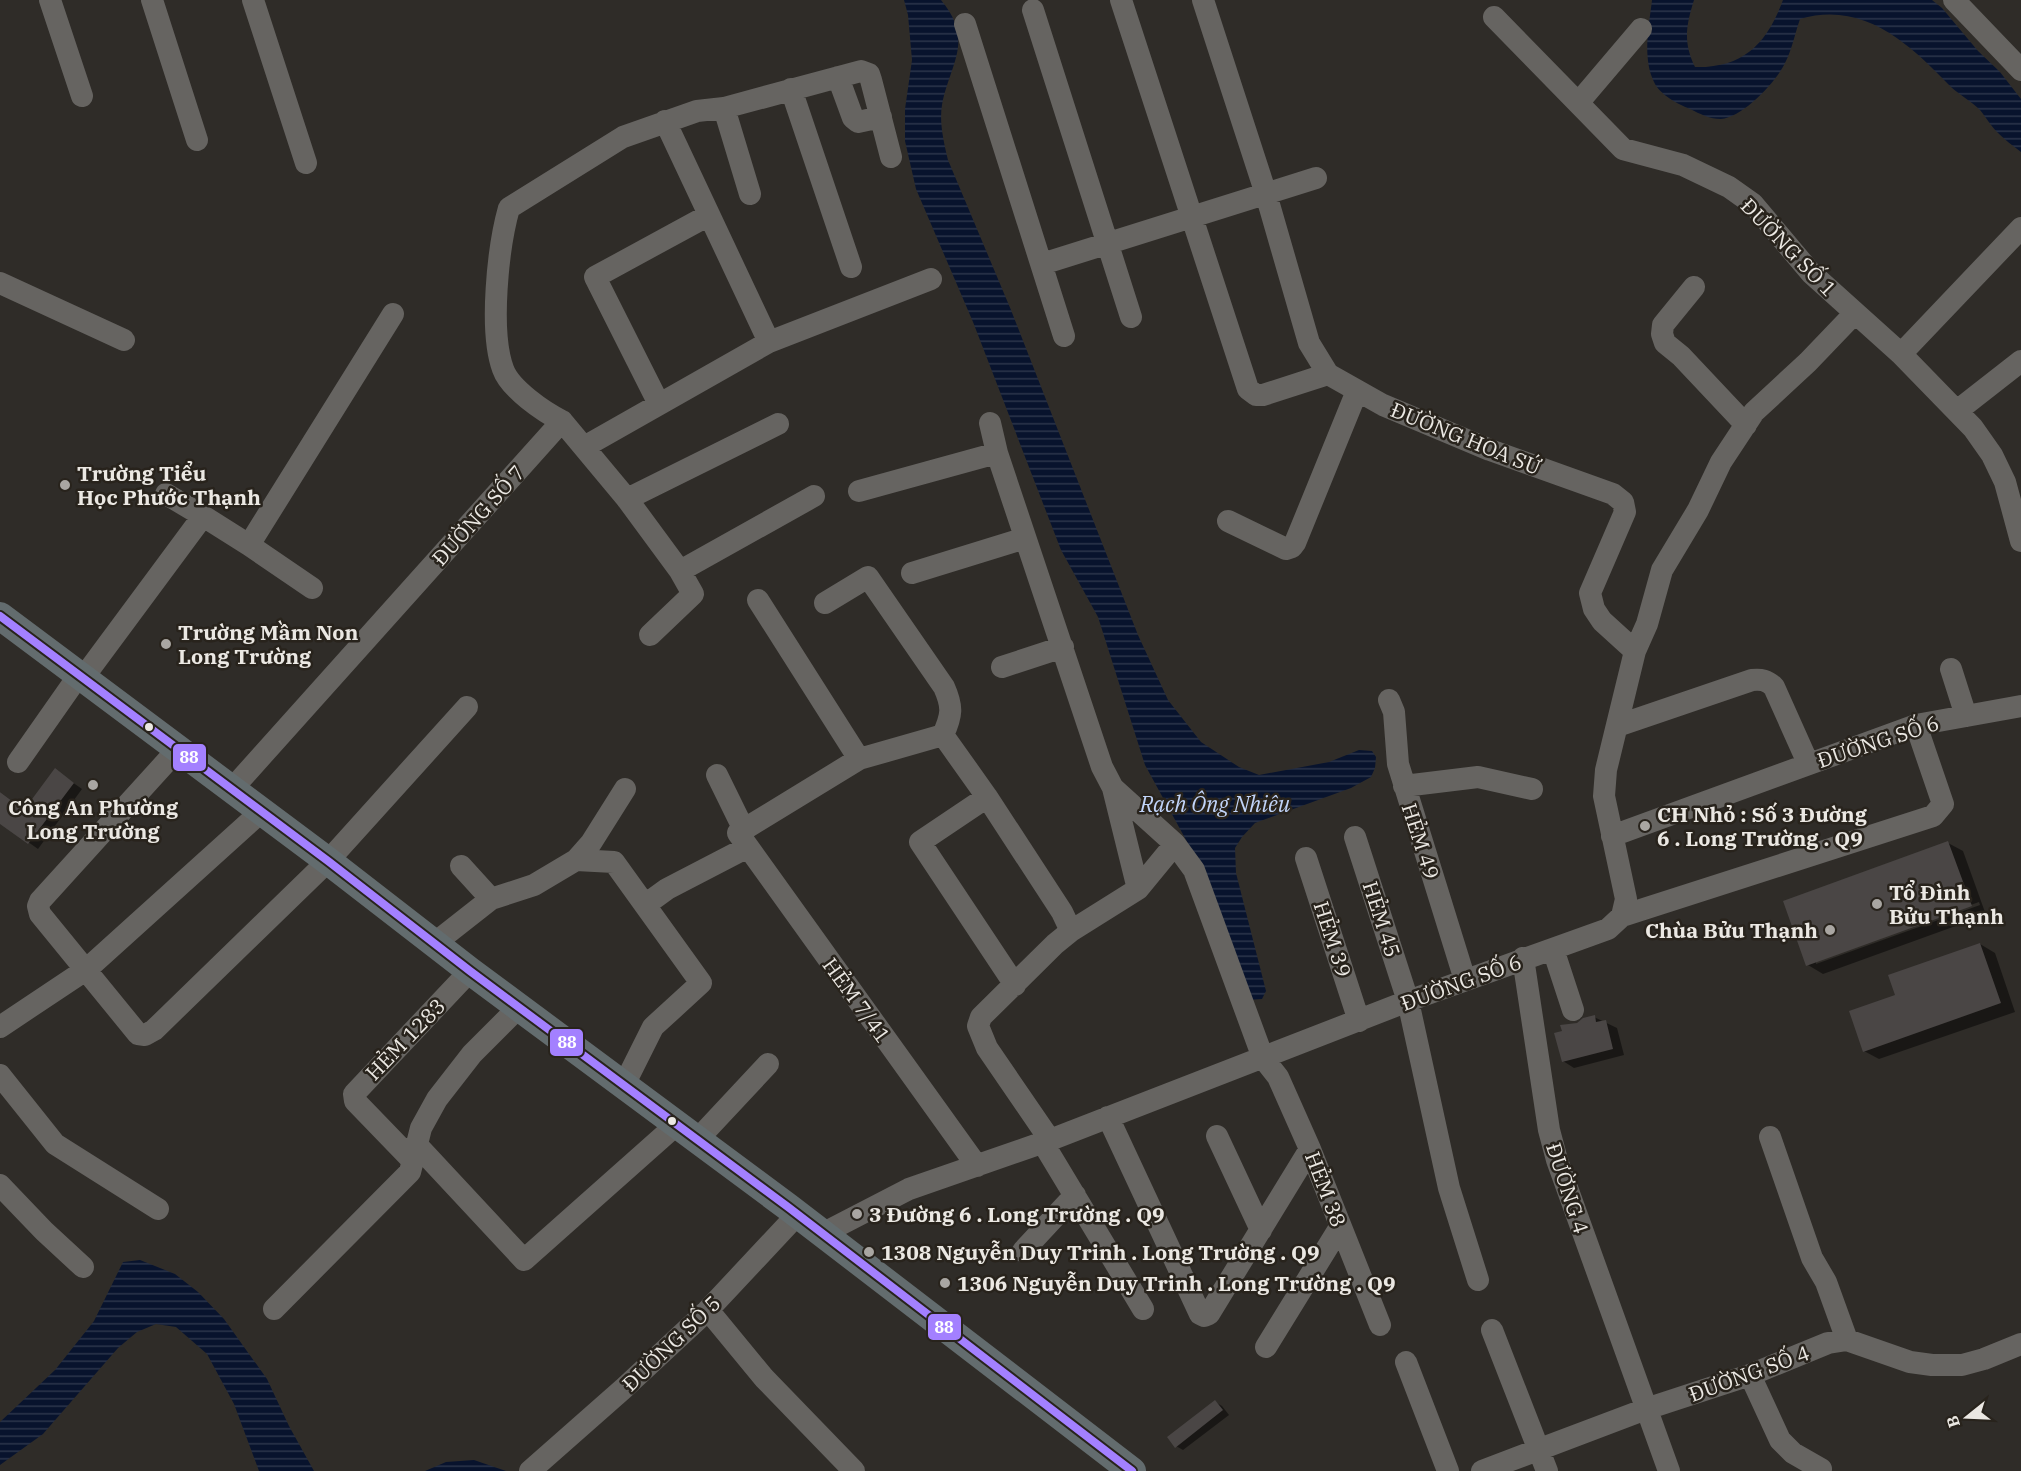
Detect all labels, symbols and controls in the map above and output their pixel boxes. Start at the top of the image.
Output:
street label: ĐƯỜNG SỐ 1 [1735,191,1844,302]
street label: ĐƯỜNG HOA SỨ [1387,395,1545,481]
street label: ĐƯỜNG SỐ 7 [425,458,531,571]
place label: Trường Tiểu Học Phước Thạnh [77,459,261,511]
marker: Trường Tiểu Học Phước Thạnh [58,478,72,492]
place label: Trường Mầm Non Long Trường [178,618,359,670]
marker: Trường Mầm Non Long Trường [159,637,173,651]
street label: ĐƯỜNG SỐ 6 [1813,707,1942,774]
unlabelled marker [143,721,155,733]
line badge: 88 [172,743,207,772]
text: 88 [179,747,199,767]
marker: Công An Phường Long Trường [86,778,100,792]
water label: Rạch Ông Nhiêu [1139,789,1291,818]
place label: Công An Phường Long Trường [8,793,179,845]
street label: HẺM 49 [1396,799,1446,883]
place label: CH Nhỏ : Số 3 Đường 6 . Long Trường . Q9 [1657,800,1868,852]
marker: CH Nhỏ : Số 3 Đường 6 . Long Trường . Q9 [1638,819,1652,833]
street label: HẺM 45 [1357,877,1407,961]
place label: Tổ Đình Bửu Thạnh [1889,878,2004,930]
street label: HẺM 39 [1308,897,1358,981]
marker: Tổ Đình Bửu Thạnh [1870,897,1884,911]
place label: Chùa Bửu Thạnh [1645,916,1818,944]
marker: Chùa Bửu Thạnh [1823,923,1837,937]
street label: ĐƯỜNG SỐ 6 [1396,946,1525,1017]
street label: HẺM 7/41 [817,952,897,1048]
street label: HẺM 1283 [359,992,451,1086]
line badge: 88 [549,1028,584,1057]
text: 88 [557,1032,577,1052]
unlabelled marker [666,1115,678,1127]
street label: ĐƯỜNG 4 [1540,1139,1596,1237]
street label: HẺM 38 [1299,1147,1353,1231]
place label: 3 Đường 6 . Long Trường . Q9 [869,1200,1165,1228]
marker: 3 Đường 6 . Long Trường . Q9 [850,1207,864,1221]
place label: 1308 Nguyễn Duy Trinh . Long Trường . Q9 [881,1238,1320,1266]
marker: 1308 Nguyễn Duy Trinh . Long Trường . Q9 [862,1245,876,1259]
place label: 1306 Nguyễn Duy Trinh . Long Trường . Q9 [957,1269,1396,1297]
marker: 1306 Nguyễn Duy Trinh . Long Trường . Q9 [938,1276,952,1290]
street label: ĐƯỜNG SỐ 5 [615,1288,726,1397]
line badge: 88 [927,1313,962,1341]
text: 88 [934,1317,954,1337]
street label: ĐƯỜNG SỐ 4 [1684,1337,1813,1408]
north arrow [1937,1387,1997,1447]
text: B [1941,1413,1964,1430]

